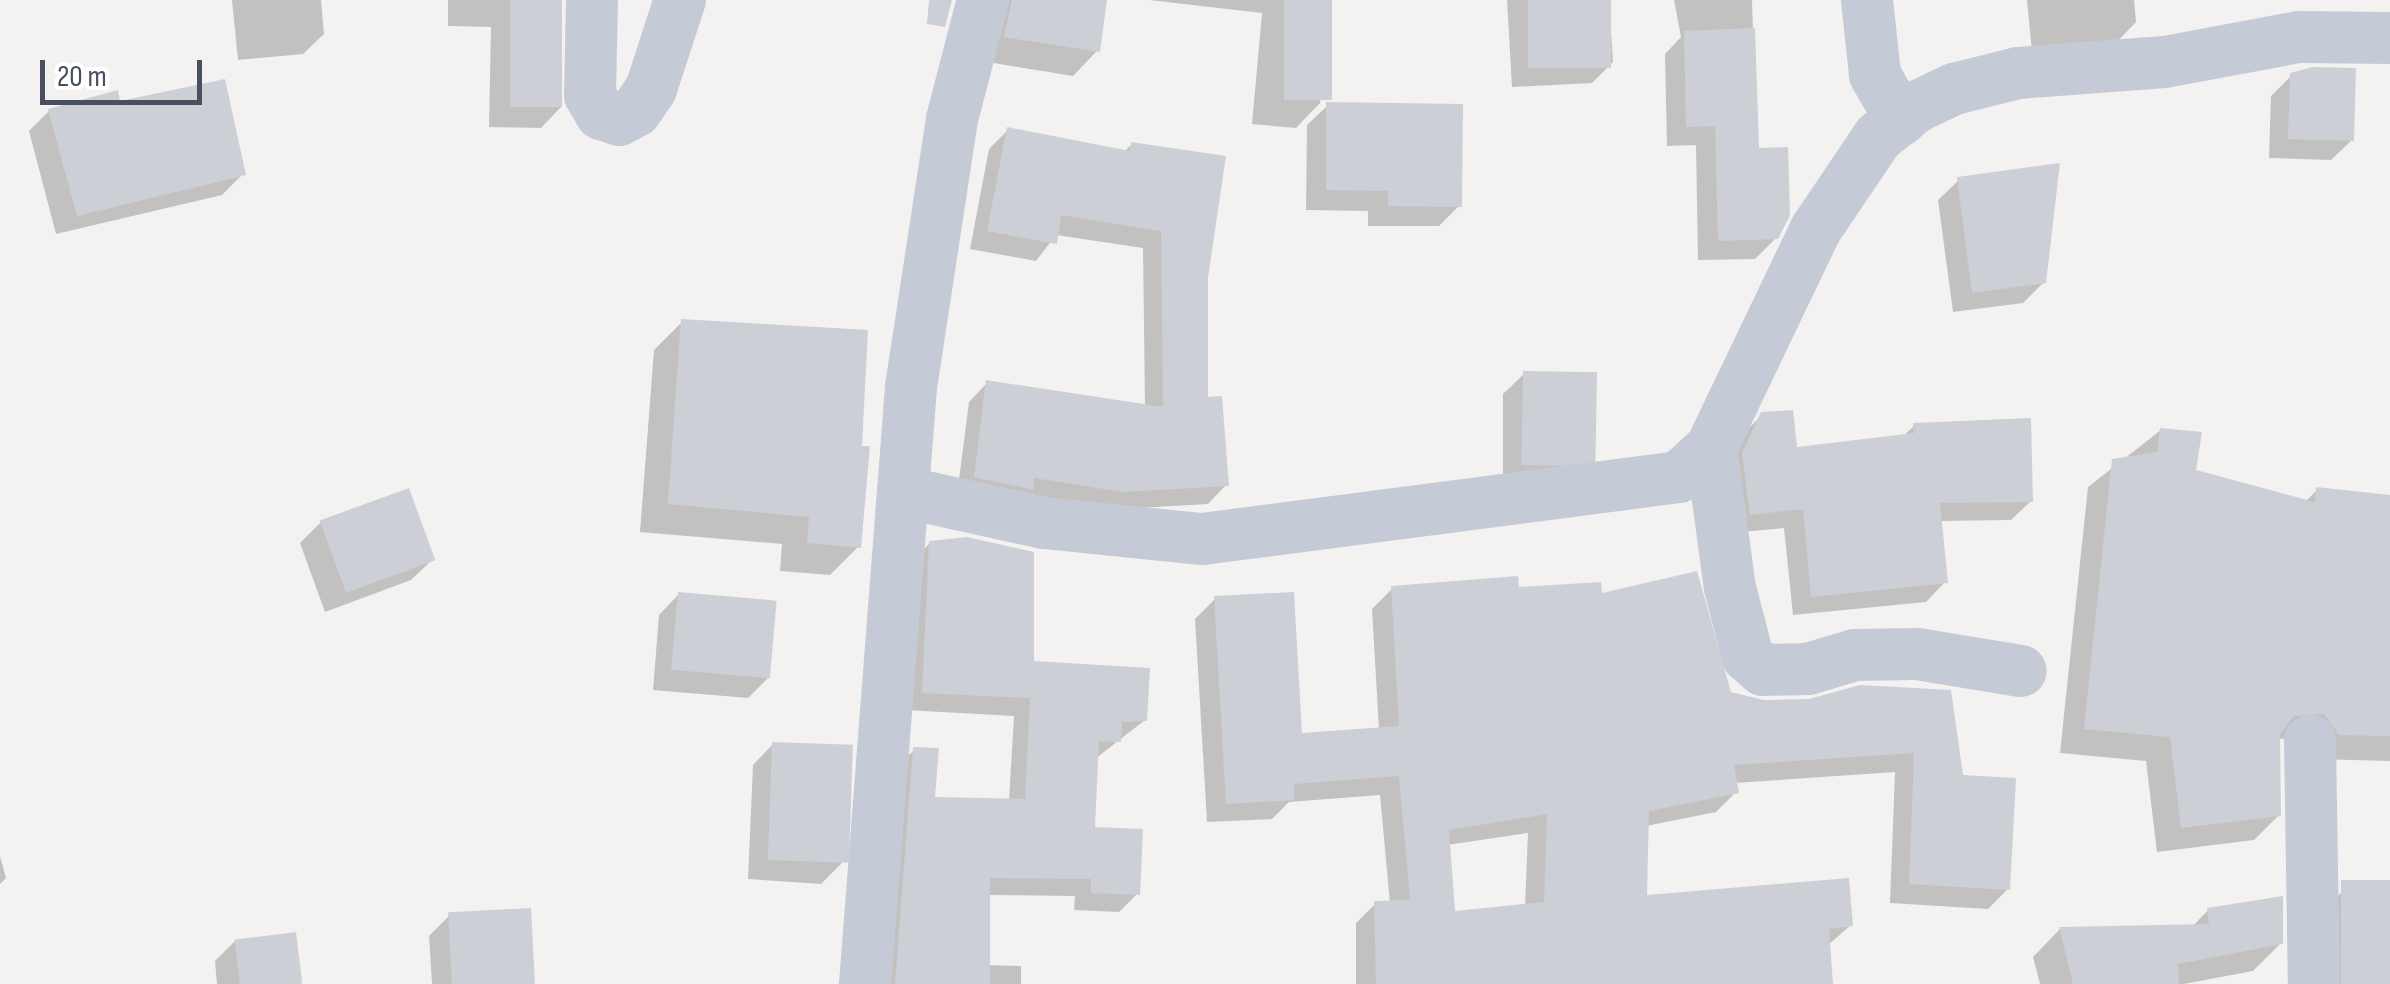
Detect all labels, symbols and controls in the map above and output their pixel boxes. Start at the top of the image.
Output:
scale bar [45,40,208,102]
text: 20 m [57,59,107,95]

